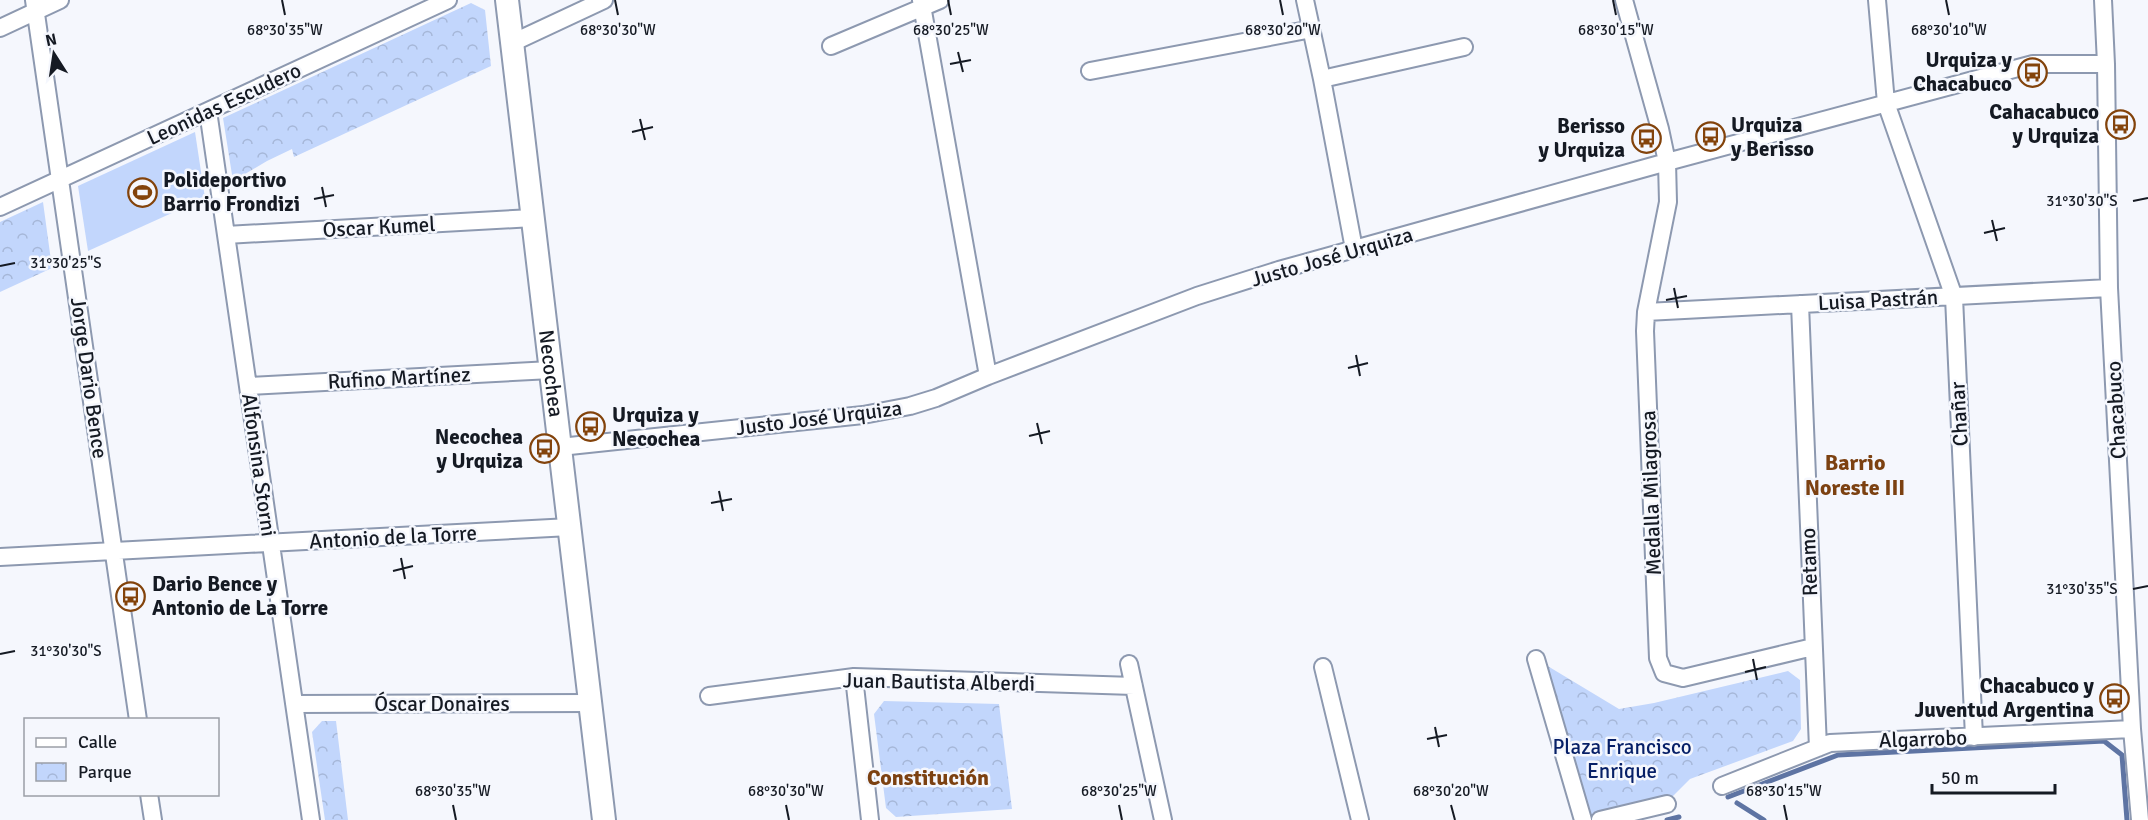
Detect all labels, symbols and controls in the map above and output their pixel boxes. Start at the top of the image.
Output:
text: 68°30'35"W [247,21,323,39]
text: 68°30'30"W [580,21,656,39]
text: 68°30'25"W [913,21,989,39]
text: 68°30'20"W [1245,21,1321,39]
text: 68°30'15"W [1578,21,1654,39]
text: 68°30'10"W [1911,21,1987,39]
north arrow [24,24,84,84]
text: N [44,29,59,51]
place label: Urquiza y Chacabuco [1913,47,2013,97]
bus stop icon: Urquiza y Chacabuco [2017,56,2049,88]
street label: Leonidas Escudero [143,57,305,151]
place label: Cahacabuco y Urquiza [1989,99,2099,149]
bus stop icon: Cahacabuco y Urquiza [2104,108,2136,140]
place label: Urquiza y Berisso [1730,112,1814,162]
place label: Berisso y Urquiza [1537,113,1625,163]
bus stop icon: Urquiza y Berisso [1694,121,1726,153]
bus stop icon: Berisso y Urquiza [1630,122,1662,154]
place label: Polideportivo Barrio Frondizi [163,167,300,217]
sports icon: Polideportivo Barrio Frondizi [126,176,158,208]
text: 31°30'30"S [2046,192,2118,210]
street label: Oscar Kumel [322,211,436,243]
street label: Justo José Urquiza [1248,221,1416,293]
text: 31°30'25"S [30,254,102,272]
street label: Luisa Pastrán [1817,284,1939,316]
street label: Jorge Dario Bence [65,296,113,460]
street label: Necochea [533,328,569,419]
street label: Chacabuco [2100,360,2132,460]
street label: Rufino Martínez [327,361,471,395]
street label: Chañar [1944,381,1974,447]
street label: Alfonsina Storni [236,392,282,538]
street label: Justo José Urquiza [734,395,904,441]
place label: Urquiza y Necochea [612,402,701,452]
street label: Medalla Milagrosa [1635,410,1667,576]
bus stop icon: Urquiza y Necochea [575,411,607,443]
place label: Necochea y Urquiza [435,424,523,474]
bus stop icon: Necochea y Urquiza [528,433,560,465]
district label: Barrio Noreste III [1805,449,1905,501]
street label: Antonio de la Torre [309,520,477,554]
street label: Retamo [1795,527,1823,597]
place label: Dario Bence y Antonio de La Torre [152,571,328,621]
bus stop icon: Dario Bence y Antonio de La Torre [115,580,147,612]
text: 31°30'35"S [2046,580,2118,598]
text: 31°30'30"S [30,642,102,660]
street label: Juan Bautista Alberdi [843,667,1035,697]
place label: Chacabuco y Juventud Argentina [1914,673,2095,723]
bus stop icon: Chacabuco y Juventud Argentina [2099,682,2131,714]
street label: Óscar Donaires [374,691,510,717]
legend [24,718,219,796]
street label: Algarrobo [1878,724,1968,754]
text: Calle [78,731,117,753]
park label: Plaza Francisco Enrique [1552,734,1692,784]
scale bar [1932,757,2055,795]
text: Parque [78,761,132,783]
district label: Constitución [867,764,989,791]
text: 50 m [1941,767,1979,789]
text: 68°30'35"W [415,782,491,800]
text: 68°30'30"W [748,782,824,800]
text: 68°30'25"W [1081,782,1157,800]
text: 68°30'20"W [1413,782,1489,800]
text: 68°30'15"W [1746,782,1822,800]

